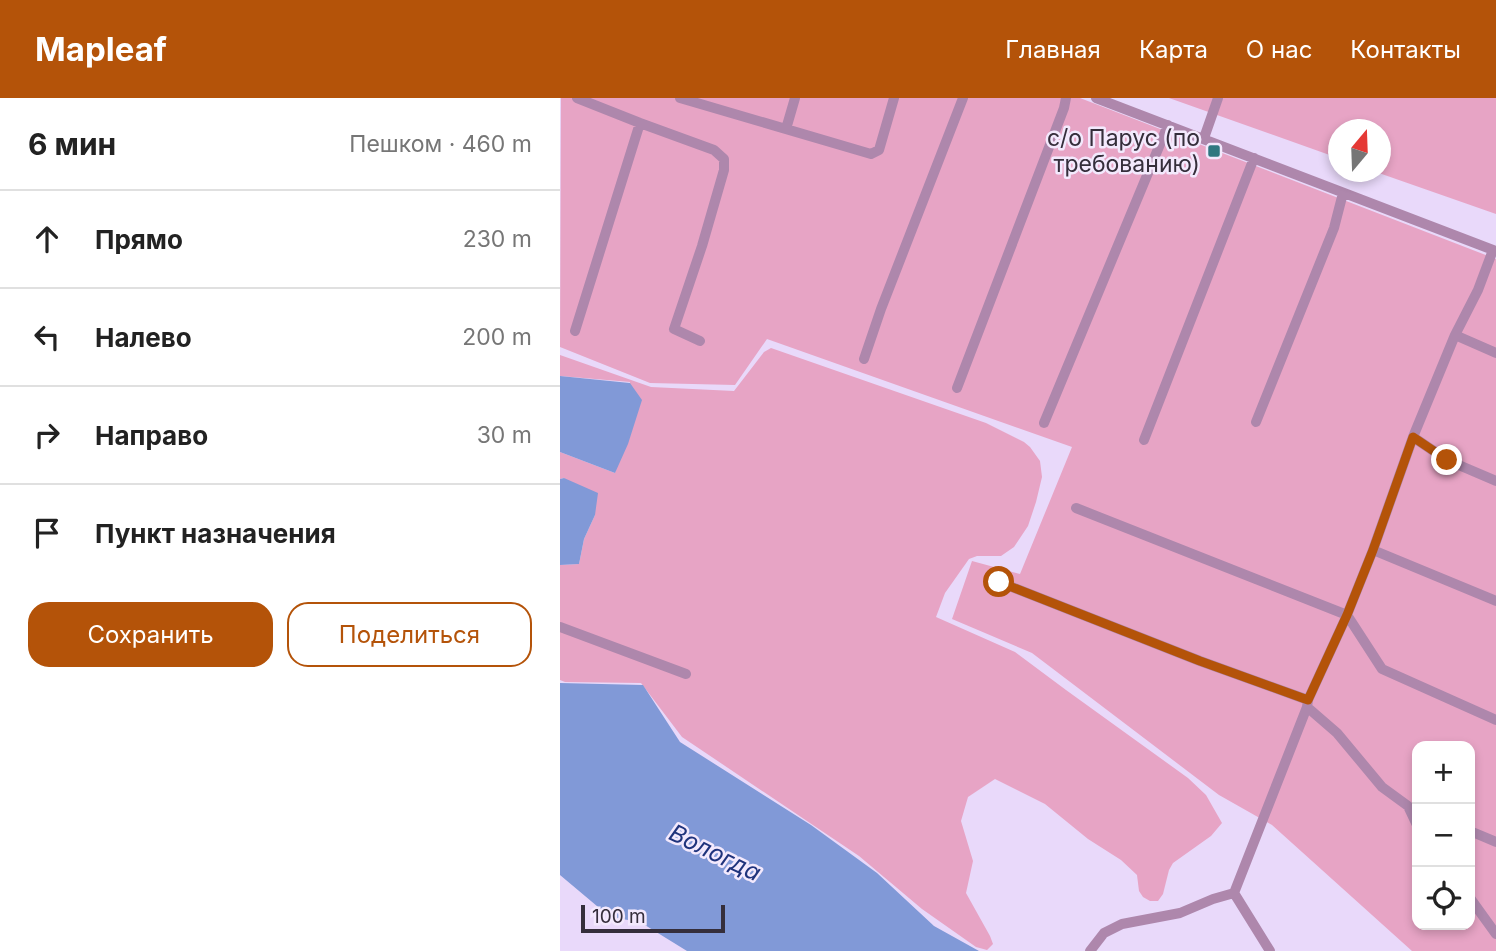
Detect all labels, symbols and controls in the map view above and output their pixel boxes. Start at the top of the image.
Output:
text: Mapleaf [35,29,167,69]
text: Главная [1005,35,1101,64]
text: Карта [1139,35,1208,64]
text: О нас [1246,35,1312,64]
text: Контакты [1350,35,1461,64]
north arrow [1328,119,1391,182]
place label: с/о Парус (по требованию) [1047,124,1200,178]
text: 6 мин [28,126,116,162]
text: Пешком · 460 m [349,130,532,158]
marker: с/о Парус (по требованию) [1206,143,1222,159]
icon: ahead [28,220,66,258]
text: Прямо [95,224,183,255]
text: 230 m [463,225,532,253]
icon: left [28,318,66,356]
text: Налево [95,322,192,353]
text: 200 m [462,323,532,351]
icon: right [28,416,66,454]
text: Направо [95,420,208,451]
text: 30 m [477,421,532,449]
route end [1431,444,1462,475]
icon: arrive [28,514,66,552]
text: Пункт назначения [95,518,336,549]
route start [983,566,1014,597]
button: Сохранить [28,602,273,667]
button: Поделиться [287,602,532,667]
map controls [1412,741,1475,930]
button: + [1412,741,1475,804]
button: − [1412,804,1475,867]
water label: Вологда [665,818,766,887]
button: locate [1412,867,1475,930]
scale bar [581,902,724,934]
text: 100 m [592,905,646,928]

